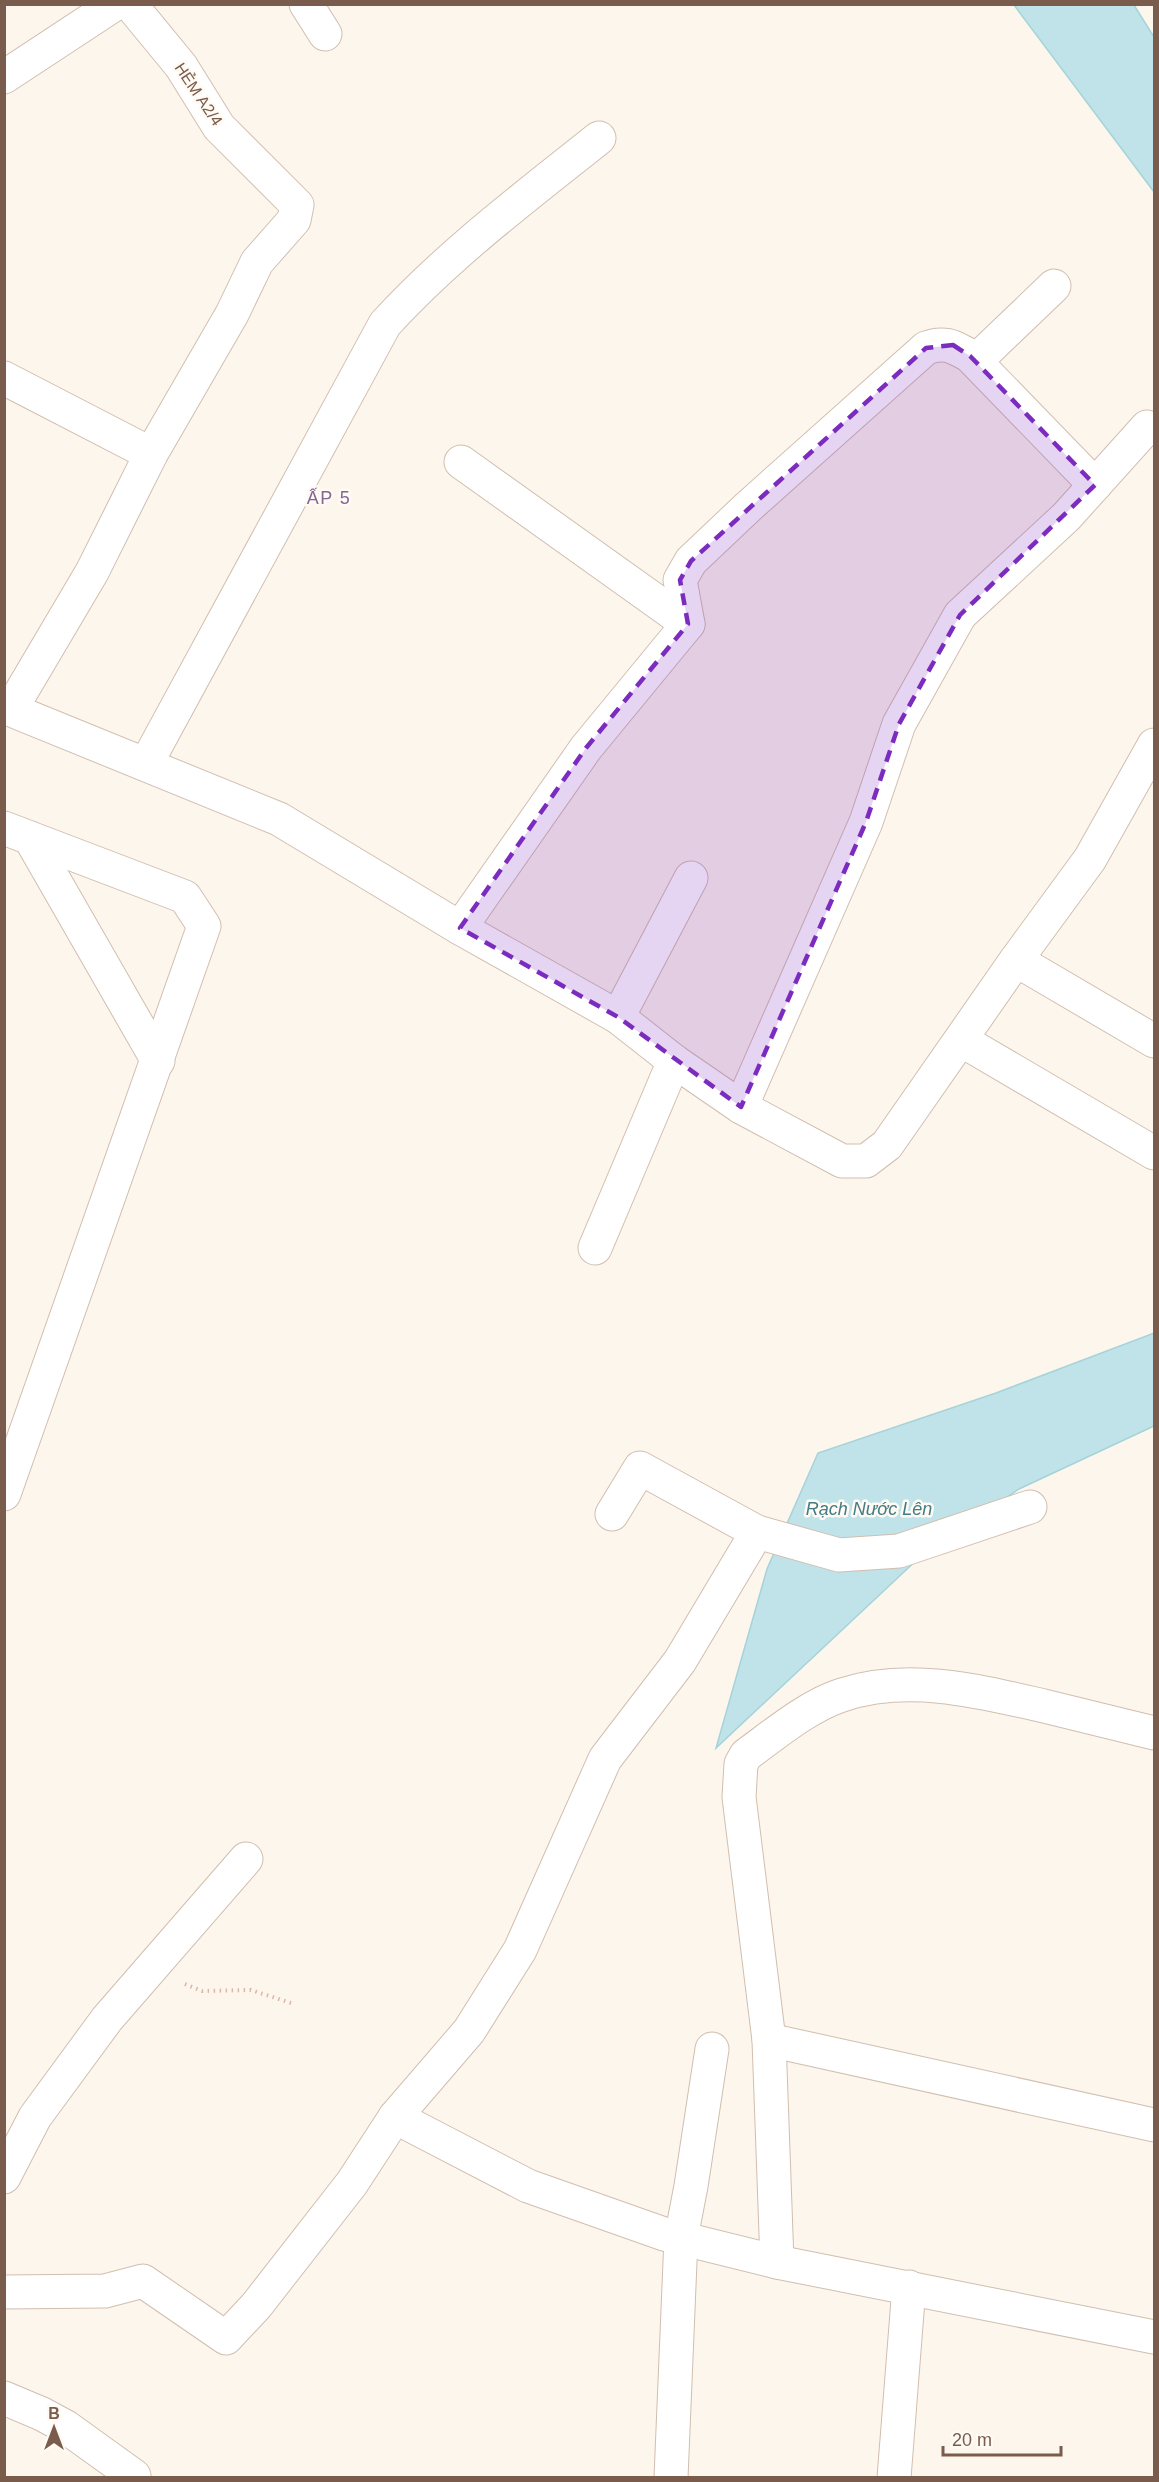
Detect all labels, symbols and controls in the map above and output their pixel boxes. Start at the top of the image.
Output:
street label: HẺM A2/4 [171,59,227,129]
district label: ẤP 5 [307,487,351,508]
water label: Rạch Nước Lên [806,1499,932,1519]
north arrow [24,2398,84,2458]
text: B [48,2405,60,2422]
scale bar [943,2419,1062,2457]
text: 20 m [952,2430,992,2450]

